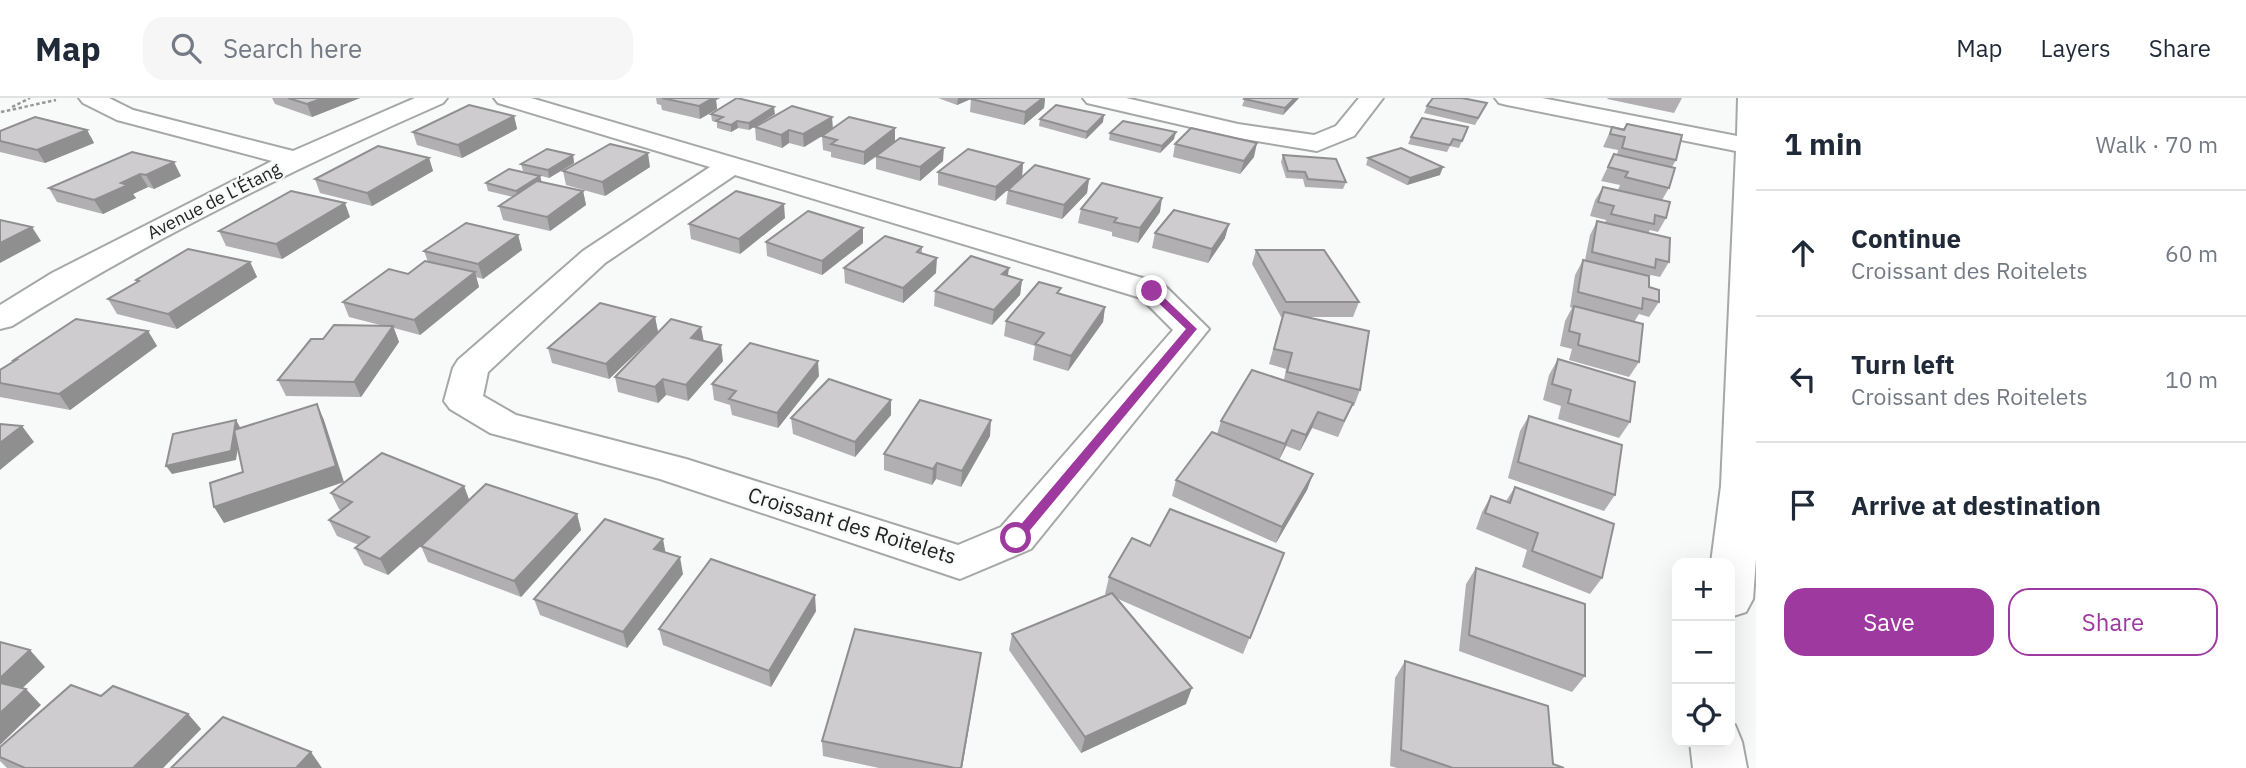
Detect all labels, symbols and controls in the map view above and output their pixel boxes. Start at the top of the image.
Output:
search box [143,17,633,80]
text: Map [35,27,101,70]
icon: search [167,29,205,67]
text: Search here [223,31,362,65]
text: Map [1956,32,2003,64]
text: Layers [2041,32,2111,64]
text: Share [2149,32,2211,64]
text: 1 min [1784,124,1862,163]
text: Walk · 70 m [2096,129,2218,159]
street label: Avenue de L'Étang [143,157,285,244]
text: Continue [1851,221,1961,255]
icon: ahead [1784,234,1822,272]
text: 60 m [2165,238,2218,268]
text: Croissant des Roitelets [1851,255,2088,285]
route end [1136,275,1167,306]
text: Turn left [1851,347,1954,381]
icon: left [1784,360,1822,398]
text: 10 m [2165,364,2218,394]
text: Croissant des Roitelets [1851,381,2088,411]
street label: Croissant des Roitelets [745,480,960,570]
icon: arrive [1784,486,1822,524]
text: Arrive at destination [1851,488,2101,522]
route start [1000,522,1031,553]
map controls [1672,558,1735,747]
button: + [1672,558,1735,621]
button: Save [1784,588,1994,656]
button: Share [2008,588,2218,656]
button: − [1672,621,1735,684]
button: locate [1672,684,1735,747]

